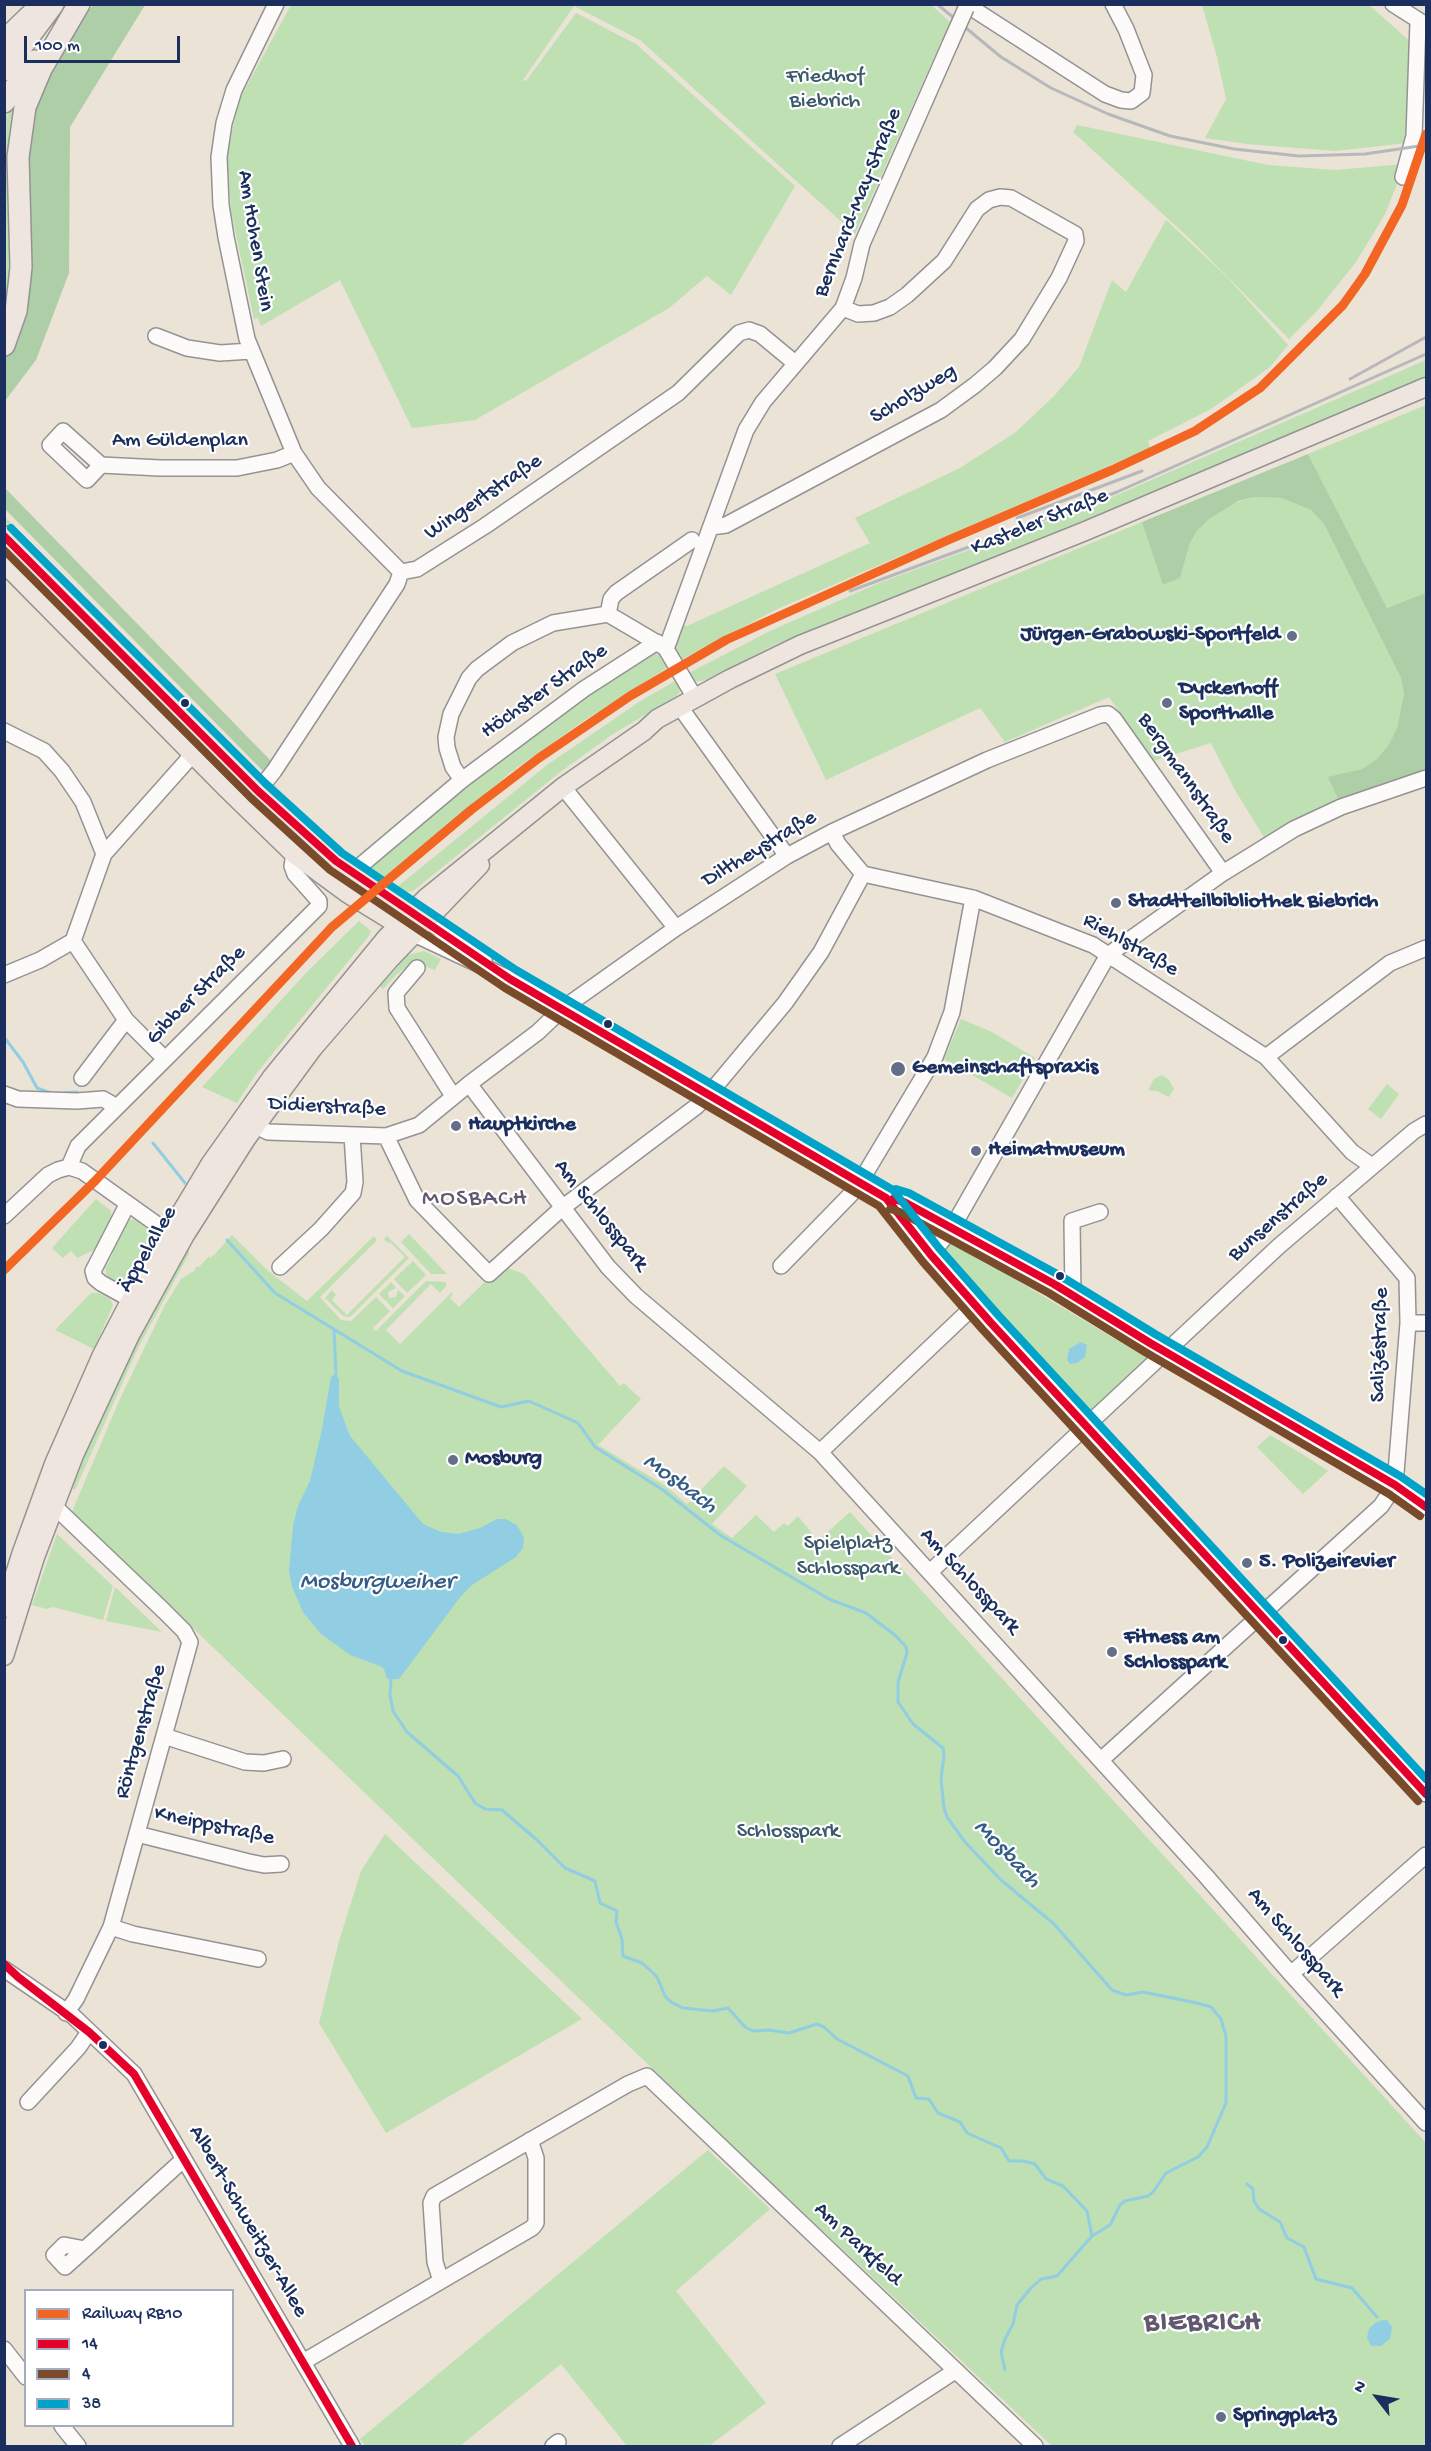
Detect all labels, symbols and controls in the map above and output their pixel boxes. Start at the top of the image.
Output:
scale bar [27,24,183,62]
text: 100 m [35,36,80,57]
park label: Friedhof Biebrich [786,65,864,116]
street label: Bernhard-May-Straße [809,105,909,301]
street label: Am Hohen Stein [230,169,278,313]
street label: Scholzweg [866,359,962,431]
street label: Am Güldenplan [112,429,248,455]
street label: Wingertstraße [420,449,548,547]
street label: Kasteler Straße [967,483,1113,563]
place label: Jürgen-Grabowski-Sportfeld [1020,623,1280,649]
marker: Jürgen-Grabowski-Sportfeld [1285,629,1299,643]
street label: Höchster Straße [477,639,613,745]
place label: Dyckerhoff Sporthalle [1179,677,1277,728]
marker: Dyckerhoff Sporthalle [1160,696,1174,710]
unlabelled marker [179,697,191,709]
street label: Bergmannstraße [1130,709,1240,849]
street label: Diltheystraße [698,806,822,894]
place label: Stadtteilbibliothek Biebrich [1128,890,1378,916]
marker: Stadtteilbibliothek Biebrich [1109,896,1123,910]
street label: Riehlstraße [1077,908,1183,984]
street label: Gibber Straße [142,941,252,1051]
unlabelled marker [602,1018,614,1030]
place label: Gemeinschaftspraxis [912,1056,1098,1082]
marker: Gemeinschaftspraxis [889,1060,907,1078]
street label: Didierstraße [268,1092,386,1124]
place label: Hauptkirche [468,1113,576,1139]
marker: Hauptkirche [449,1119,463,1133]
place label: Heimatmuseum [988,1138,1125,1164]
marker: Heimatmuseum [969,1144,983,1158]
street label: Am Schlosspark [547,1155,653,1277]
street label: Bunsenstraße [1224,1167,1334,1269]
district label: MOSBACH [422,1186,528,1214]
street label: Äppelallee [114,1202,184,1298]
unlabelled marker [1054,1270,1066,1282]
street label: Salizéstraße [1366,1287,1396,1403]
place label: Mosburg [465,1447,542,1473]
water label: Mosbach [636,1448,722,1522]
marker: Mosburg [446,1453,460,1467]
street label: Am Schlosspark [913,1523,1025,1641]
park label: Spielplatz Schlosspark [797,1532,899,1584]
place label: 5. Polizeirevier [1259,1550,1394,1576]
marker: 5. Polizeirevier [1240,1556,1254,1570]
water label: Mosburgweiher [300,1569,454,1597]
place label: Fitness am Schlosspark [1124,1626,1227,1678]
unlabelled marker [1277,1634,1289,1646]
marker: Fitness am Schlosspark [1105,1645,1119,1659]
street label: Röntgenstraße [110,1662,174,1802]
street label: Kneippstraße [152,1801,276,1853]
water label: Mosbach [966,1814,1046,1896]
park label: Schlosspark [737,1820,839,1846]
street label: Am Schlosspark [1240,1883,1350,2003]
unlabelled marker [97,2039,109,2051]
street label: Albert-Schweitzer-Allee [181,2121,313,2323]
street label: Am Parkfeld [807,2197,907,2293]
legend [24,2289,234,2427]
text: Railway RB10 [82,2304,182,2325]
district label: BIEBRICH [1144,2308,1262,2342]
text: 14 [82,2334,98,2355]
text: 4 [82,2364,91,2385]
north arrow [1347,2367,1407,2427]
text: N [1350,2378,1372,2397]
text: 38 [82,2394,101,2415]
place label: Springplatz [1233,2404,1336,2430]
marker: Springplatz [1214,2410,1228,2424]

